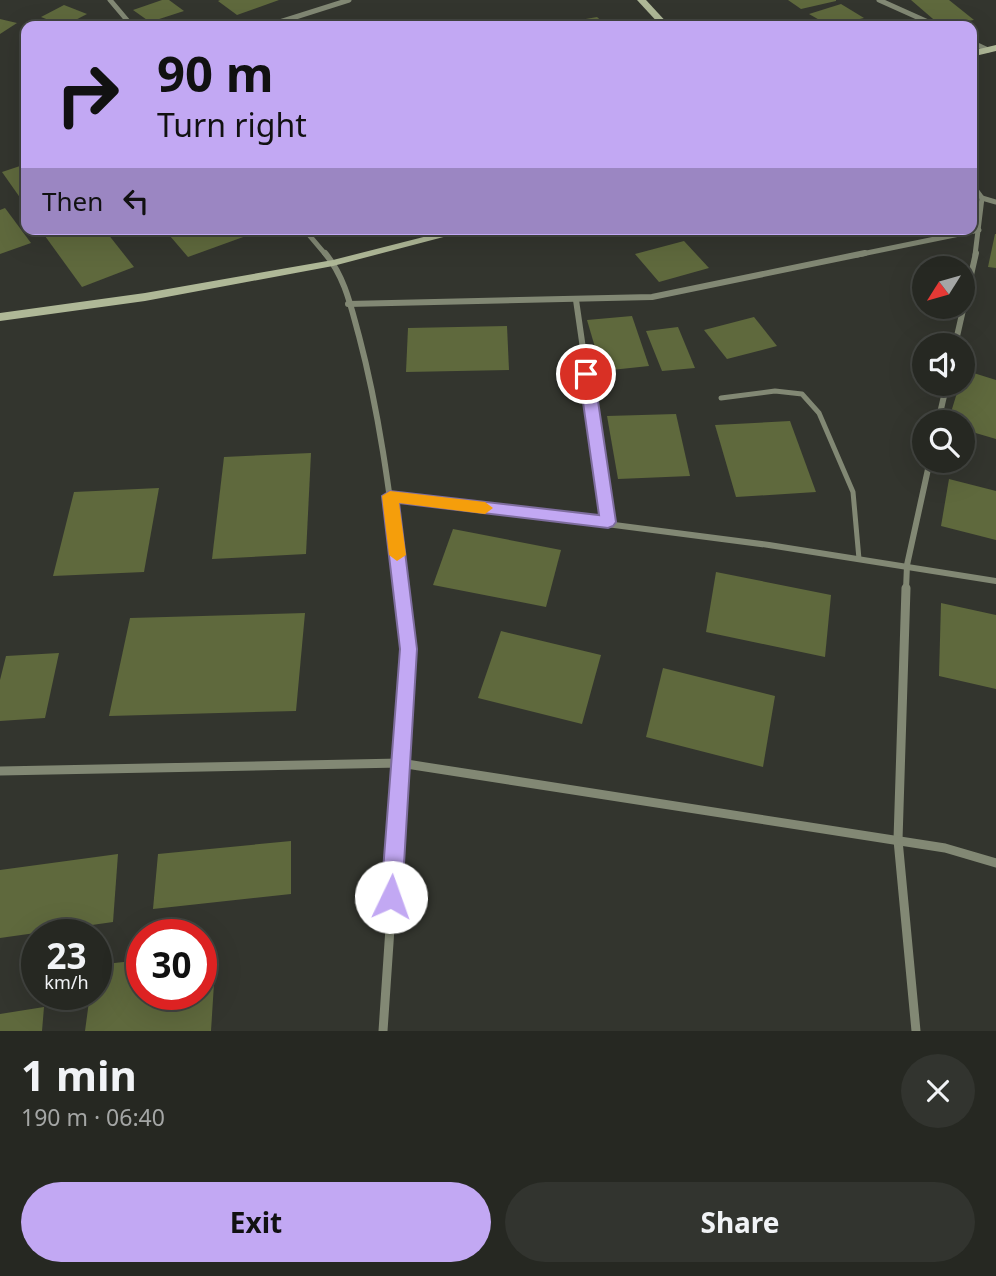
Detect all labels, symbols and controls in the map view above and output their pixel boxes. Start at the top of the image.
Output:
text: 90 m [157,40,274,106]
icon: right [42,49,133,140]
text: Turn right [157,103,307,146]
icon: left [117,182,155,220]
text: Then [42,183,103,219]
north arrow [912,256,975,318]
map controls [912,256,975,473]
button: sound [912,333,975,396]
pin [556,344,616,404]
icon: arrive [567,355,605,393]
button: search [912,410,975,473]
position arrow [354,860,428,934]
speed limit sign: 30 [126,919,217,1010]
text: 23 [46,932,87,979]
text: km/h [44,970,89,994]
text: 1 min [21,1046,137,1103]
button: close [901,1054,975,1128]
text: 190 m · 06:40 [21,1101,165,1133]
button: Exit [21,1182,491,1262]
button: Share [505,1182,975,1262]

